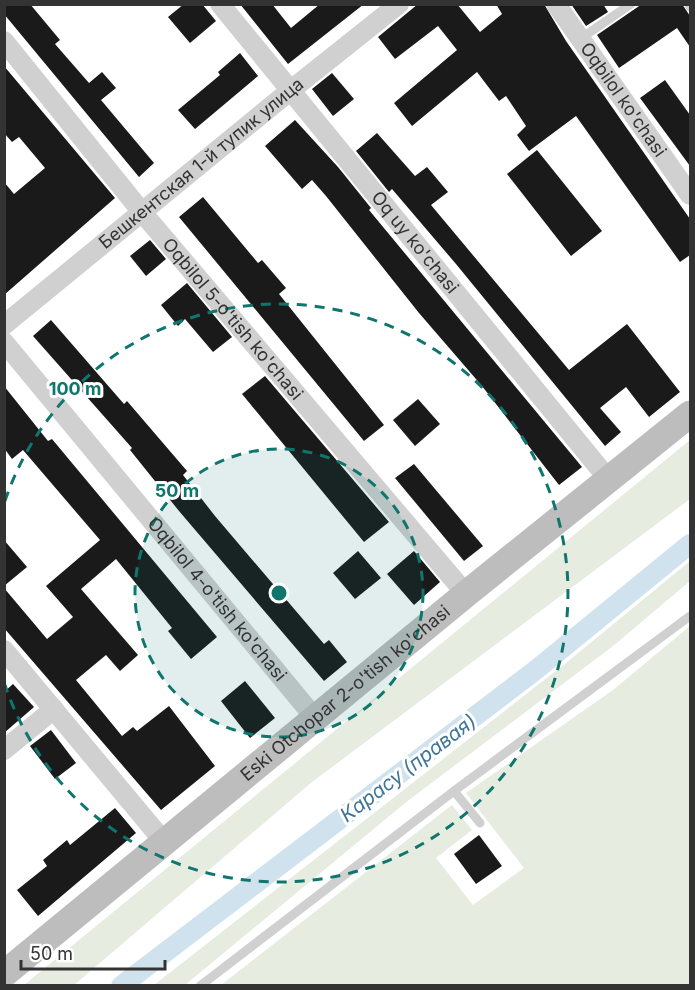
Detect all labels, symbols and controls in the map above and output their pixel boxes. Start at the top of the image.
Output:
street label: Oqbilol ko'chasi [576,38,671,161]
street label: Бешкентская 1-й тупик улица [94,73,308,253]
street label: Oq uy ko'chasi [367,187,463,298]
street label: Oqbilol 5-o'tish ko'chasi [159,234,308,404]
text: 100 m [49,378,101,399]
text: 50 m [155,480,199,501]
street label: Oqbilol 4-o'tish ko'chasi [143,513,291,685]
centre of rings [269,583,289,603]
street label: Eski Otchopar 2-o'tish ko'chasi [236,601,454,785]
water label: Карасу (правая) [335,709,481,827]
scale bar [21,933,165,971]
text: 50 m [30,943,73,964]

